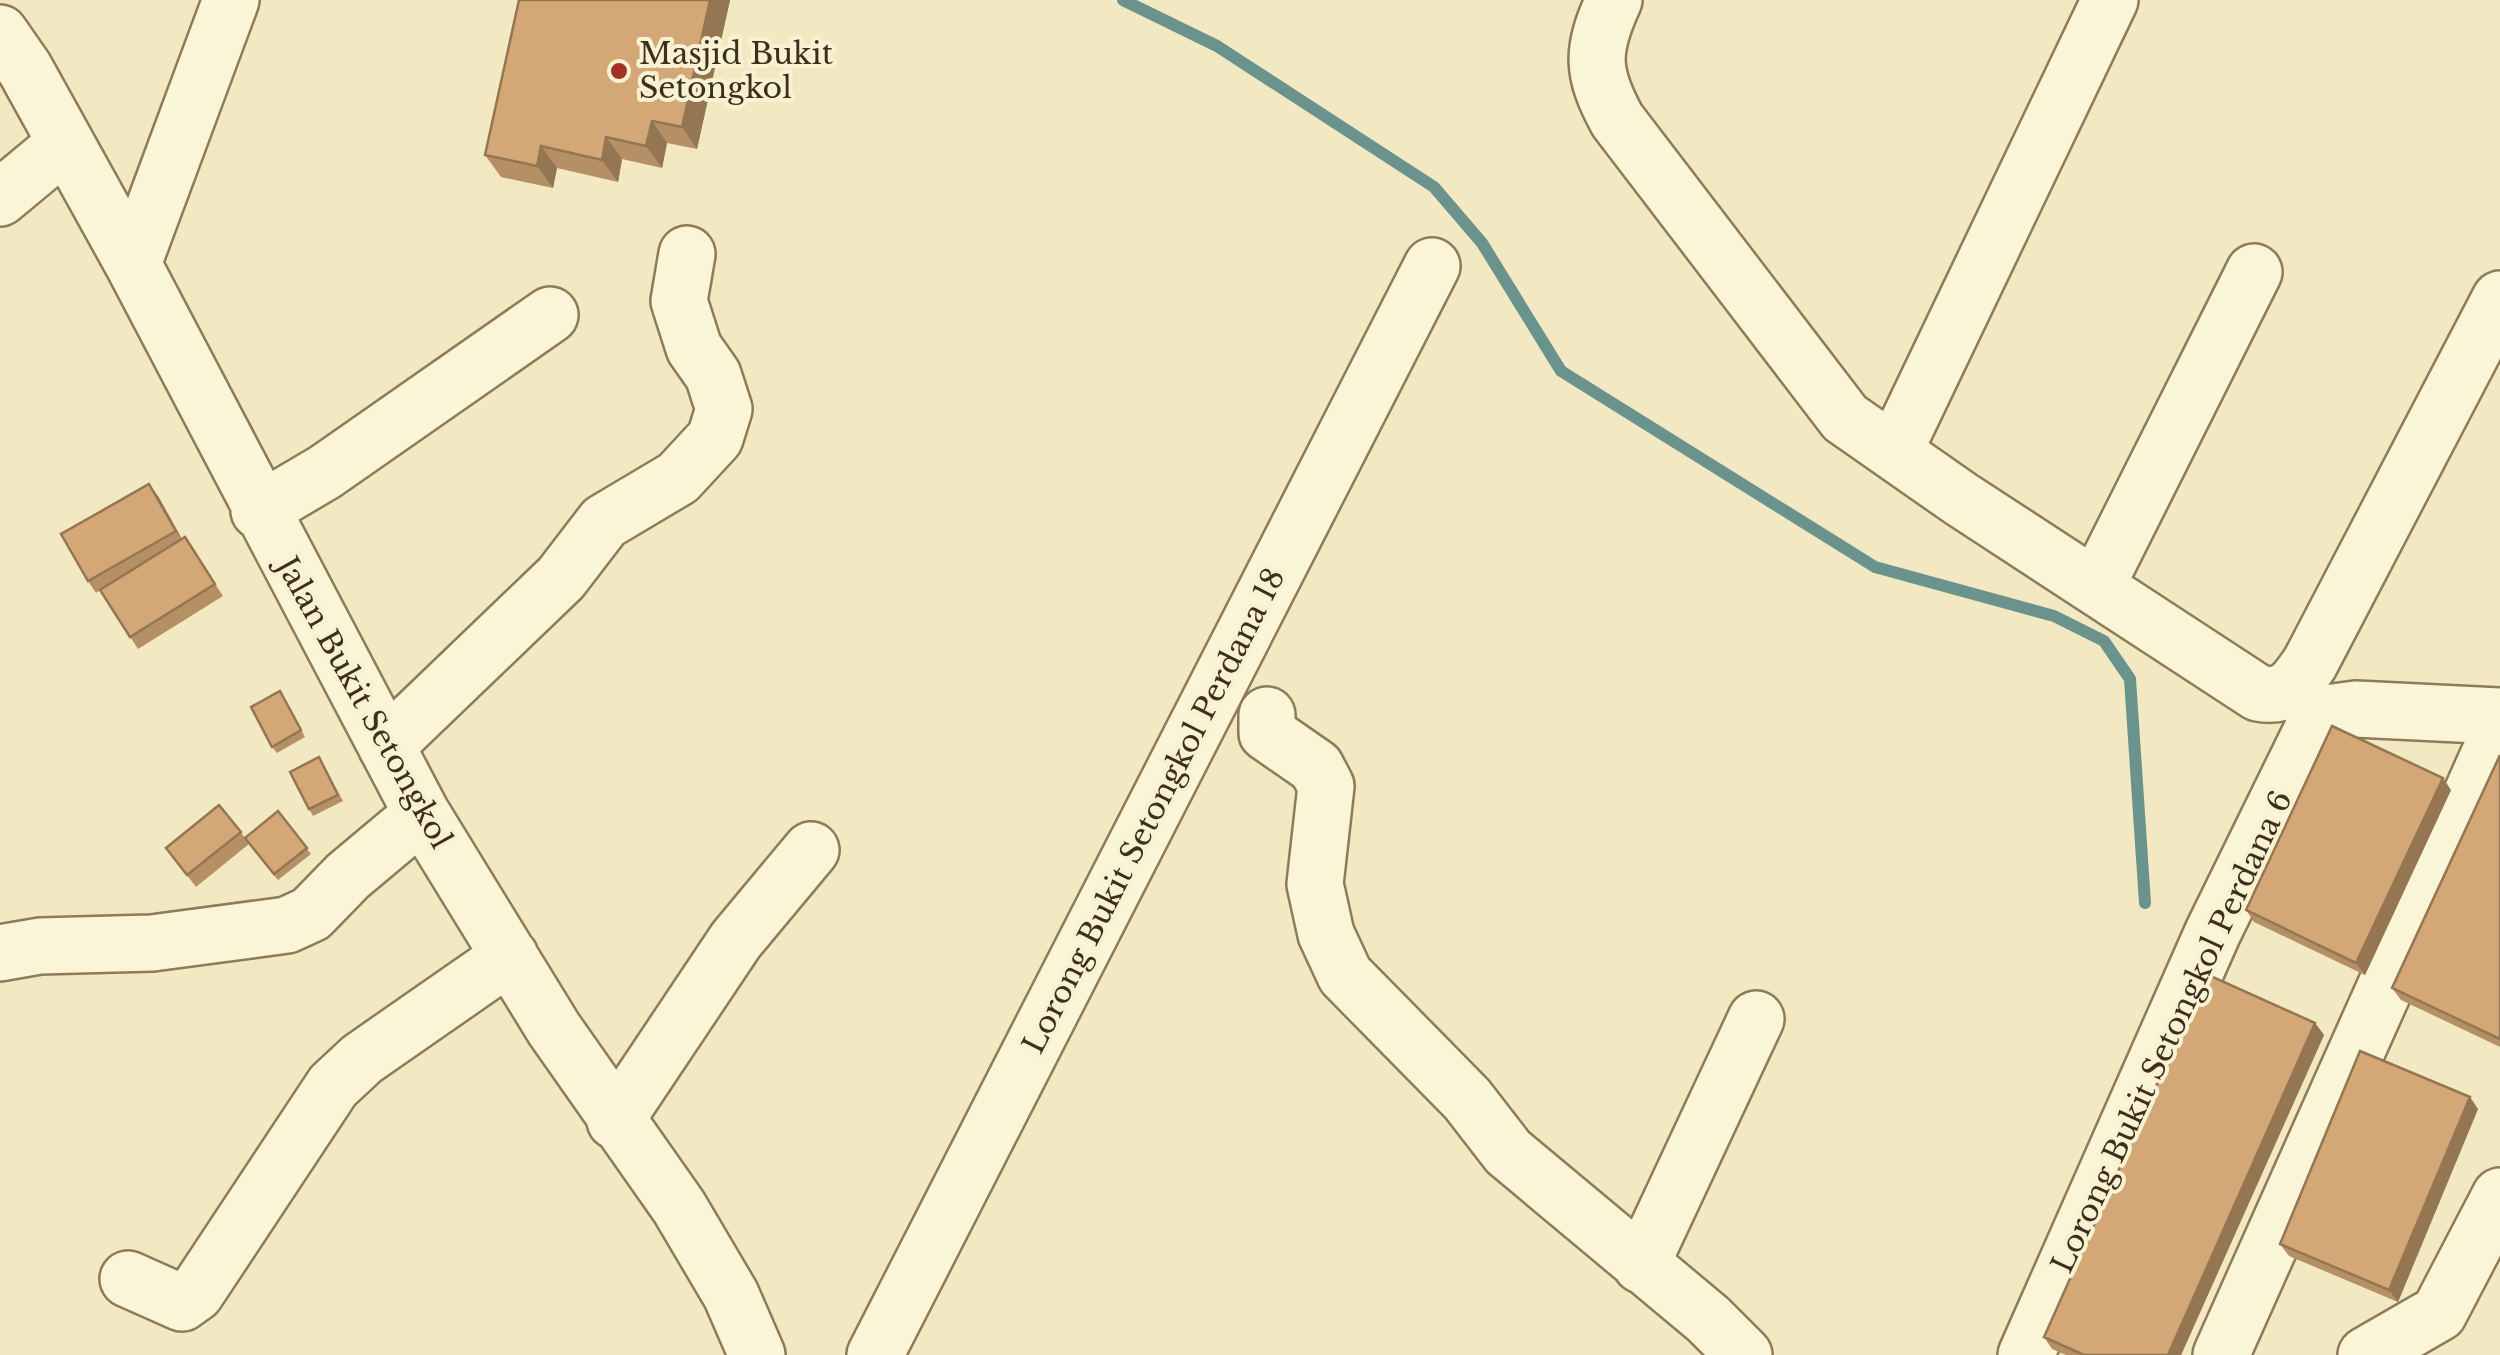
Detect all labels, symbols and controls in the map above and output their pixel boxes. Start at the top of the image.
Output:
place label: Masjid Bukit Setongkol [639,35,834,106]
marker: Masjid Bukit Setongkol [608,60,630,82]
street label: Jalan Bukit Setongkol [267,547,460,855]
street label: Lorong Bukit Setongkol Perdana 18 [1014,562,1293,1060]
street label: Lorong Bukit Setongkol Perdana 6 [2043,785,2300,1279]

